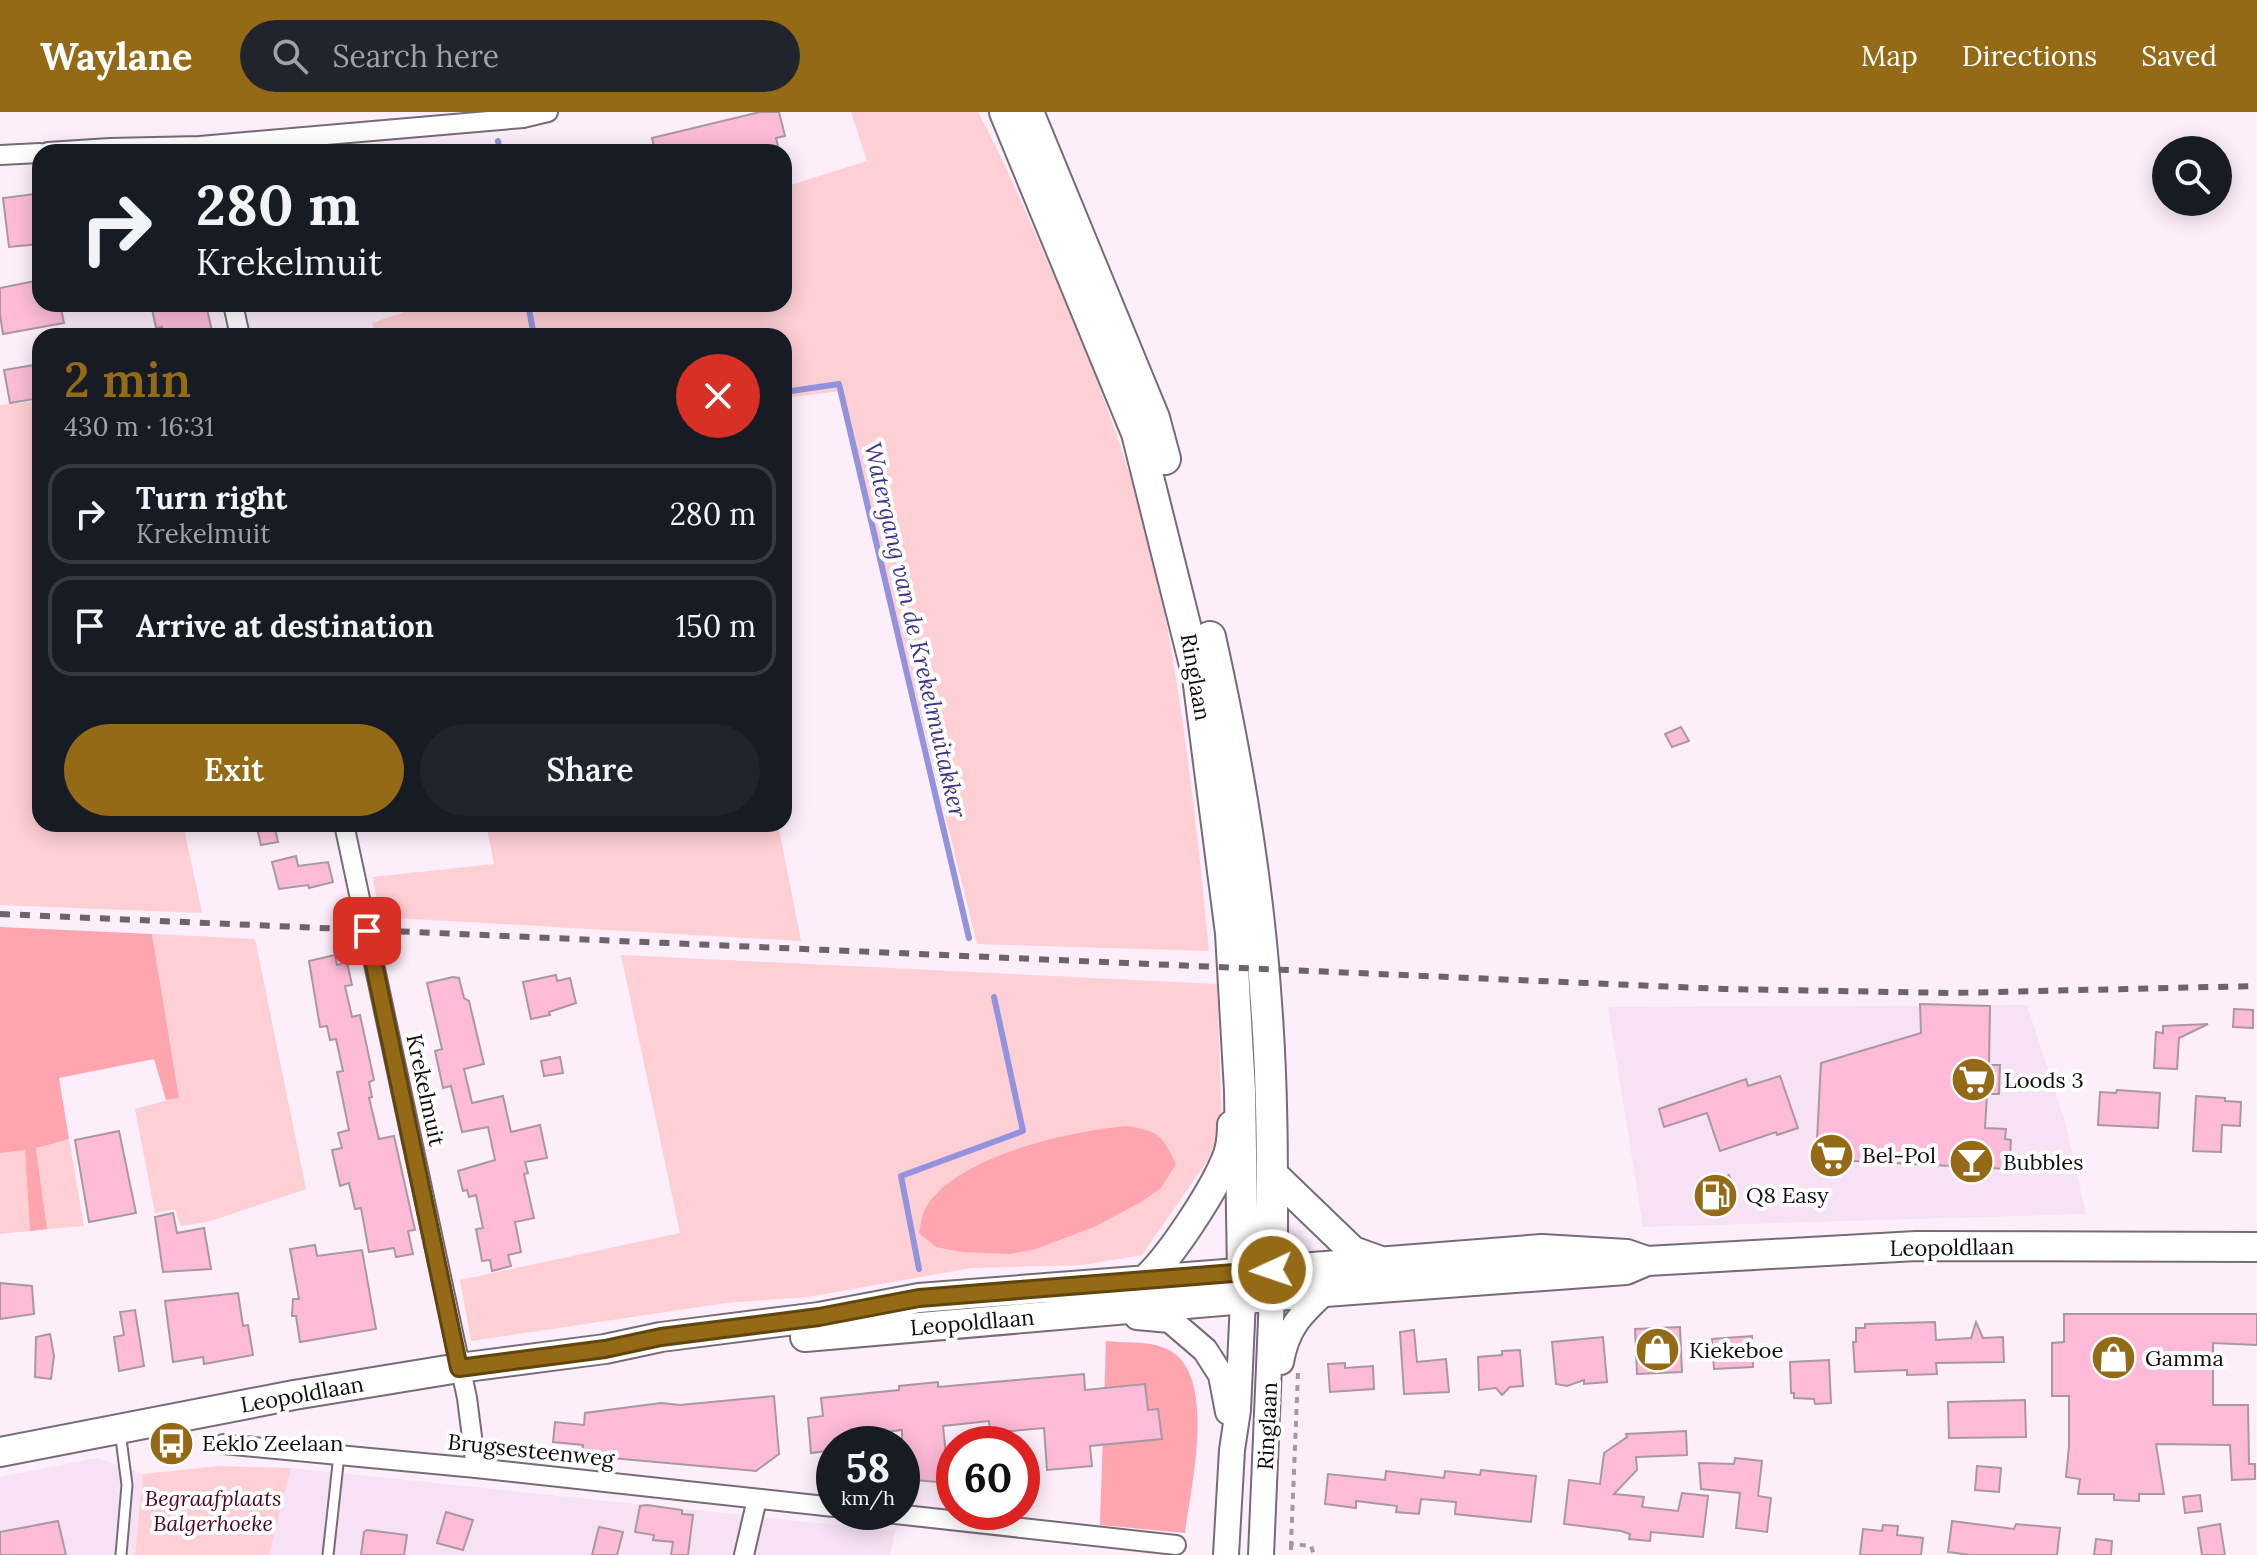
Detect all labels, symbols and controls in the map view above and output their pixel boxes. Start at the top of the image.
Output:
search box [240,20,800,92]
text: Waylane [40,32,192,80]
icon: search [268,34,312,78]
text: Search here [332,37,499,75]
text: Map [1861,38,1918,74]
text: Directions [1962,38,2097,74]
text: Saved [2141,38,2217,74]
map controls [2152,136,2232,216]
button: search [2152,136,2232,216]
text: 280 m [196,169,360,240]
icon: right [64,176,168,280]
text: Krekelmuit [196,239,382,285]
text: 2 min [64,349,191,410]
button: close [676,354,760,438]
text: 430 m · 16:31 [64,410,214,443]
water label: Watergang van de Krekelmuitakker [857,439,974,821]
text: Turn right [136,479,287,517]
icon: right [68,492,112,536]
text: 280 m [670,495,756,533]
text: Krekelmuit [136,517,270,550]
icon: arrive [68,604,112,648]
text: Arrive at destination [136,607,434,645]
text: 150 m [675,607,756,645]
street label: Ringlaan [1175,631,1217,723]
button: Exit [64,724,404,816]
button: Share [420,724,760,816]
pin [333,897,401,965]
icon: arrive [345,909,389,953]
street label: Krekelmuit [400,1031,452,1149]
supermarket icon: Loods 3 [1949,1056,1997,1104]
place label: Loods 3 [2004,1066,2084,1094]
supermarket icon: Bel-Pol [1807,1131,1855,1179]
bar icon: Bubbles [1948,1138,1996,1186]
place label: Bel-Pol [1862,1141,1936,1169]
place label: Bubbles [2003,1148,2083,1176]
fuel station icon: Q8 Easy [1691,1171,1739,1219]
place label: Q8 Easy [1746,1181,1829,1209]
position arrow [1230,1228,1314,1312]
street label: Leopoldlaan [1889,1232,2015,1262]
street label: Leopoldlaan [909,1303,1035,1341]
shop icon: Kiekeboe [1634,1326,1682,1374]
shop icon: Gamma [2090,1334,2138,1382]
place label: Kiekeboe [1689,1336,1783,1364]
place label: Gamma [2145,1344,2224,1372]
street label: Leopoldlaan [238,1369,366,1419]
street label: Ringlaan [1251,1381,1283,1471]
bus stop icon: Eeklo Zeelaan [147,1419,195,1467]
speed limit sign: 60 [936,1426,1040,1530]
street label: Brugsesteenweg [446,1427,616,1473]
place label: Eeklo Zeelaan [202,1429,343,1457]
text: 58 [846,1442,890,1493]
park label: Begraafplaats Balgerhoeke [145,1484,281,1537]
text: km/h [841,1485,895,1510]

